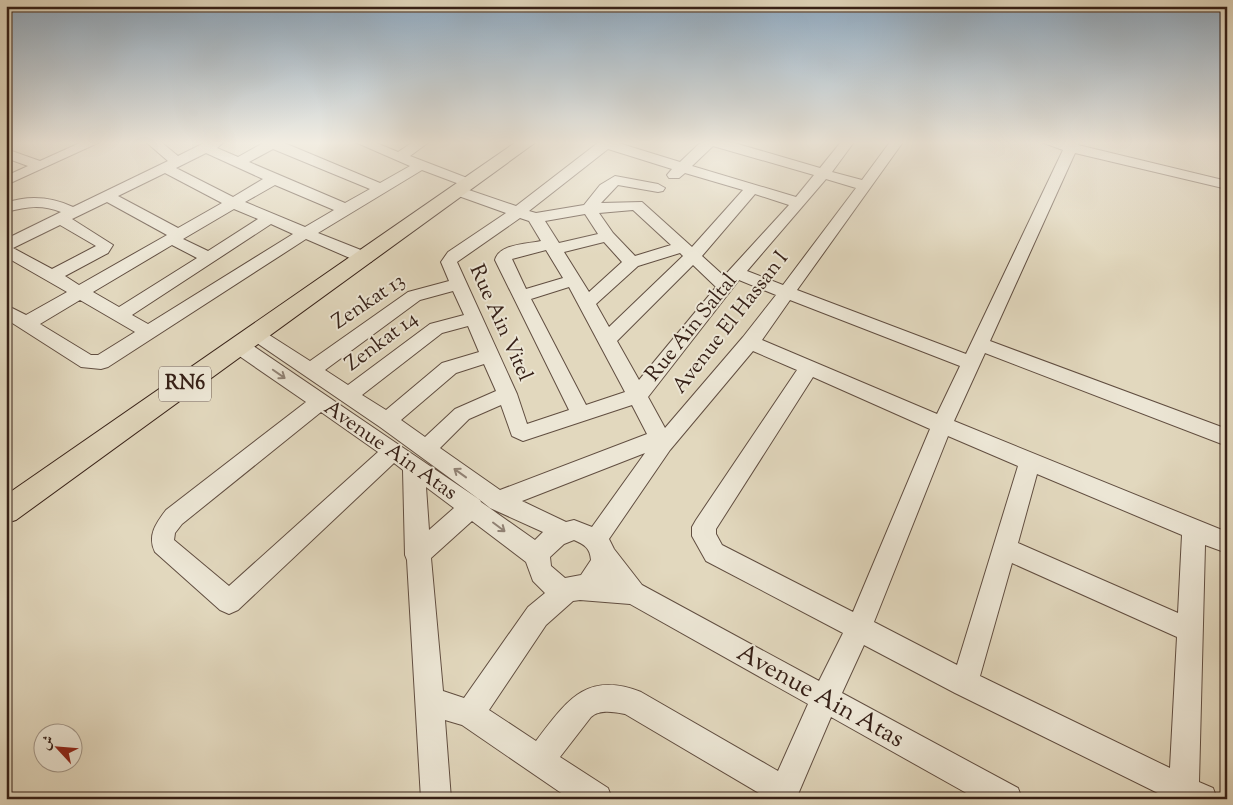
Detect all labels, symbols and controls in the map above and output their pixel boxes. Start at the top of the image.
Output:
street label: Avenue El Hassan I [666,245,796,401]
street label: Rue Ain Vitel [461,260,539,386]
street label: Zenkat 13 [327,267,411,337]
street label: Rue Ain Saltal [639,267,745,388]
street label: Zenkat 14 [339,305,425,379]
road number: RN6 [159,366,211,402]
one-way arrow [272,369,286,379]
street label: Avenue Ain Atas [317,394,463,508]
one-way arrow [454,468,467,479]
one-way arrow [492,522,506,532]
street label: Avenue Ain Atas [730,636,910,758]
north arrow [32,722,82,772]
text: ش [36,732,60,754]

